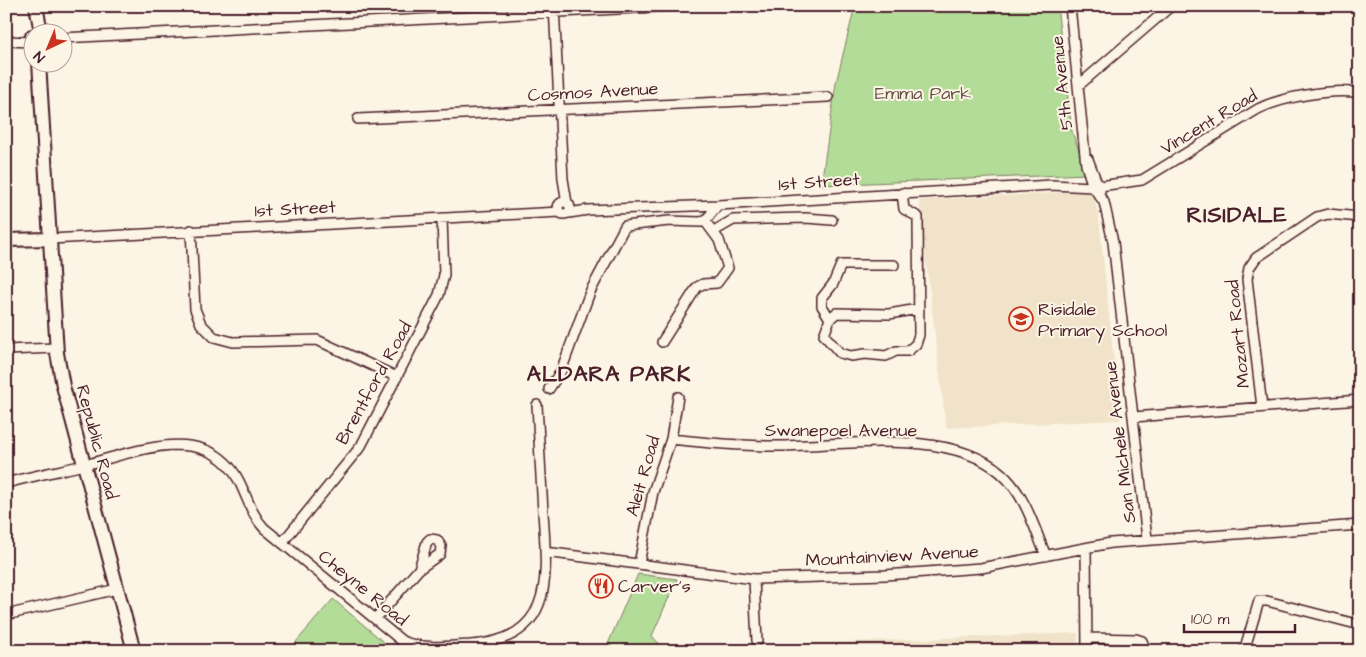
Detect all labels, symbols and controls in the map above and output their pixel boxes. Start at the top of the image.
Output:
north arrow [22,22,72,72]
street label: 5th Avenue [1045,34,1079,131]
text: N [29,46,50,67]
street label: Cosmos Avenue [527,76,659,108]
park label: Emma Park [875,81,971,106]
street label: Vincent Road [1156,83,1262,161]
street label: 1st Street [778,167,861,197]
street label: 1st Street [254,194,337,224]
district label: RISIDALE [1186,200,1288,231]
street label: Mozart Road [1220,279,1256,389]
place label: Risidale Primary School [1038,297,1167,344]
school or university icon: Risidale Primary School [1008,306,1034,332]
street label: Brentford Road [330,317,418,449]
district label: ALDARA PARK [527,359,691,390]
street label: San Michele Avenue [1098,359,1142,524]
street label: Republic Road [70,382,124,502]
street label: Swanepoel Avenue [765,418,917,443]
street label: Aleit Road [620,433,666,519]
street label: Mountainview Avenue [805,539,979,573]
street label: Cheyne Road [312,544,413,633]
restaurant icon: Carver's [588,573,614,599]
place label: Carver's [618,574,691,599]
scale bar [1184,602,1295,634]
text: 100 m [1191,609,1230,630]

